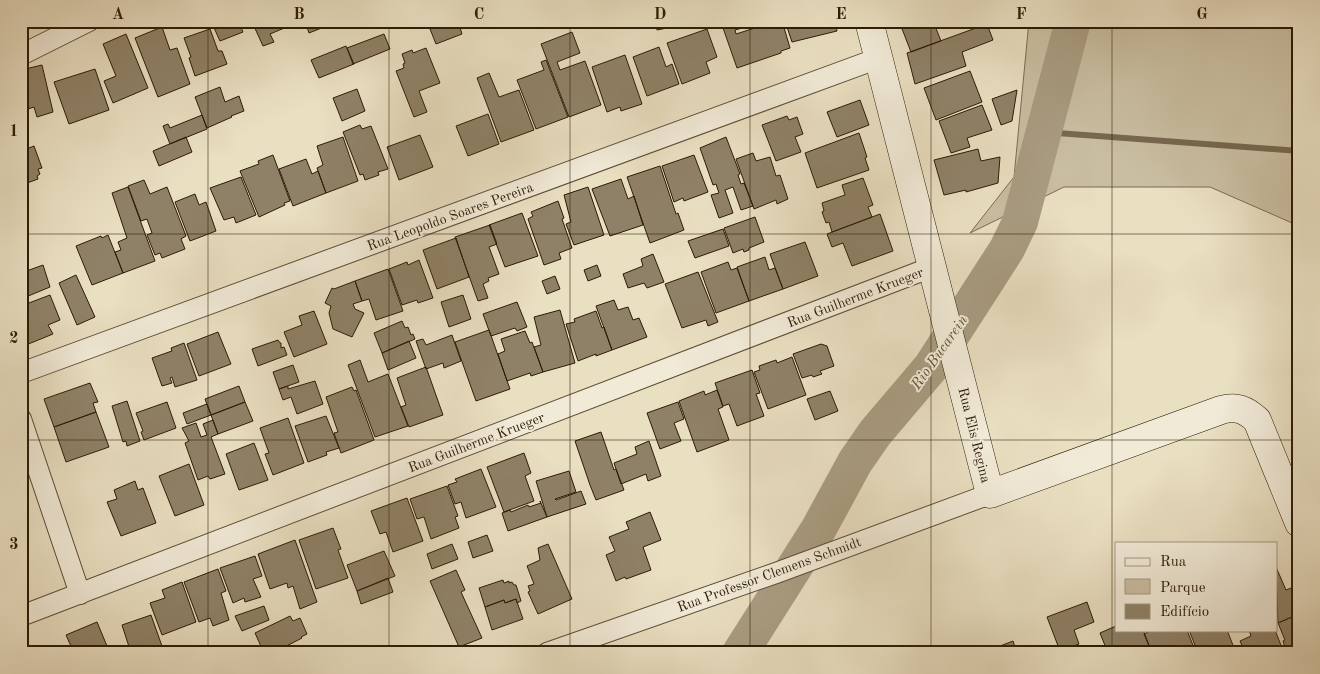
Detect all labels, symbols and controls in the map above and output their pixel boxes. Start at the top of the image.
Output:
text: A [112,7,124,23]
text: B [293,7,305,23]
text: C [474,7,484,23]
text: D [654,7,666,23]
text: E [835,7,847,23]
text: F [1016,7,1027,23]
text: G [1196,7,1208,23]
text: 1 [9,124,19,140]
street label: Rua Leopoldo Soares Pereira [365,180,535,254]
street label: Rua Guilherme Krueger [785,265,926,330]
water label: Rio Bucarein [909,313,971,393]
text: 2 [9,331,19,347]
street label: Rua Elis Regina [955,386,993,484]
street label: Rua Guilherme Krueger [406,410,547,475]
street label: Rua Professor Clemens Schmidt [676,535,863,615]
text: 3 [9,537,19,553]
legend [1115,542,1278,632]
text: Rua [1160,555,1187,570]
text: Parque [1160,581,1206,596]
text: Edifício [1160,605,1209,620]

